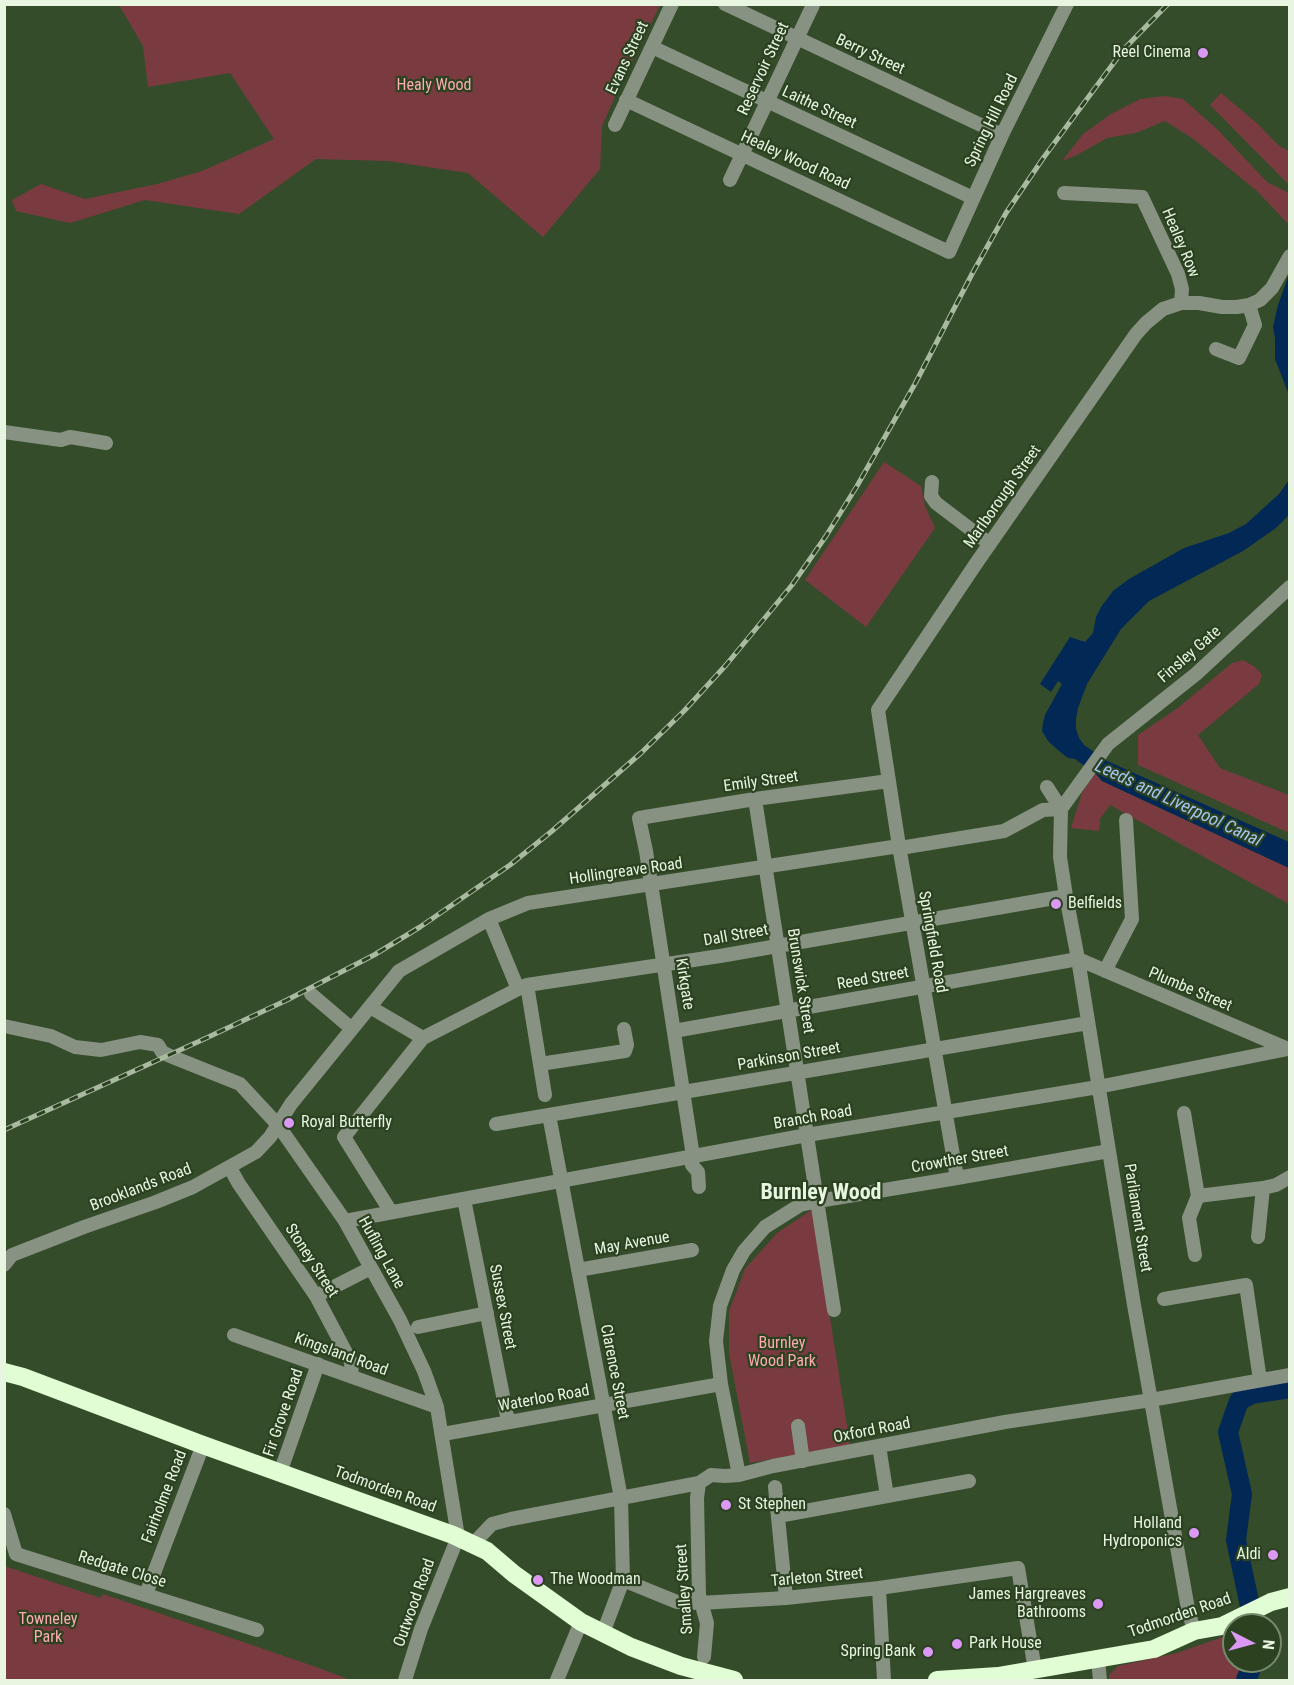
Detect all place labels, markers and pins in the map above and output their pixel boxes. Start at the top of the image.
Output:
place label: Reel Cinema [1112,43,1191,63]
marker: Reel Cinema [1196,46,1210,60]
place label: Belfields [1068,894,1122,914]
marker: Belfields [1049,897,1063,911]
place label: Royal Butterfly [301,1113,392,1133]
marker: Royal Butterfly [282,1116,296,1130]
place label: St Stephen [738,1495,806,1515]
marker: St Stephen [719,1498,733,1512]
place label: Holland Hydroponics [1103,1514,1182,1552]
marker: Holland Hydroponics [1187,1526,1201,1540]
place label: Aldi [1236,1545,1261,1565]
marker: Aldi [1266,1548,1280,1562]
place label: The Woodman [550,1570,641,1590]
marker: The Woodman [531,1573,545,1587]
place label: James Hargreaves Bathrooms [969,1585,1086,1623]
marker: James Hargreaves Bathrooms [1091,1597,1105,1611]
place label: Park House [969,1634,1042,1654]
marker: Park House [950,1637,964,1651]
place label: Spring Bank [841,1642,916,1662]
marker: Spring Bank [921,1645,935,1659]

